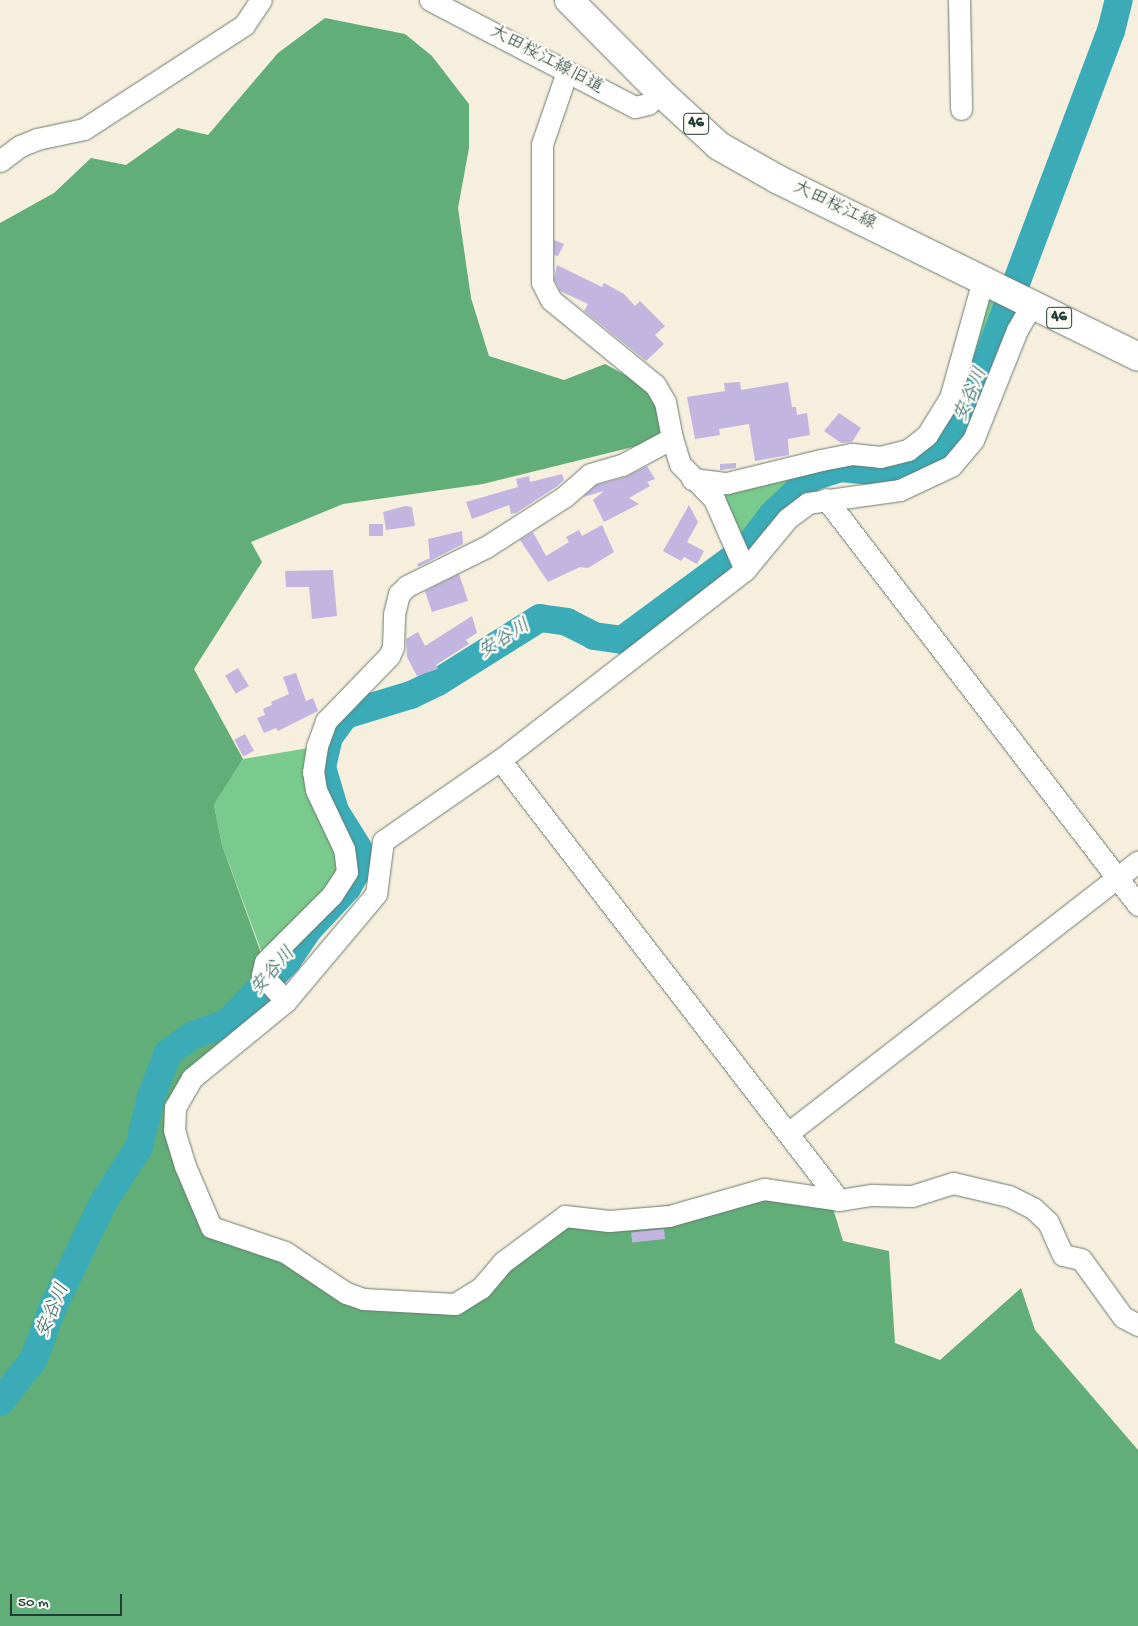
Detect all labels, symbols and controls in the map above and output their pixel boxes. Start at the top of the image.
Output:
street label: 大田桜江線旧道 [485,22,607,100]
road number: 46 [682,110,710,138]
street label: 大田桜江線 [789,178,879,236]
road number: 46 [1045,304,1073,332]
water label: 安谷川 [950,364,994,426]
water label: 安谷川 [475,615,535,665]
water label: 安谷川 [247,943,301,1001]
water label: 安谷川 [32,1280,76,1342]
scale bar [12,1584,125,1616]
text: 50 m [18,1594,49,1612]

